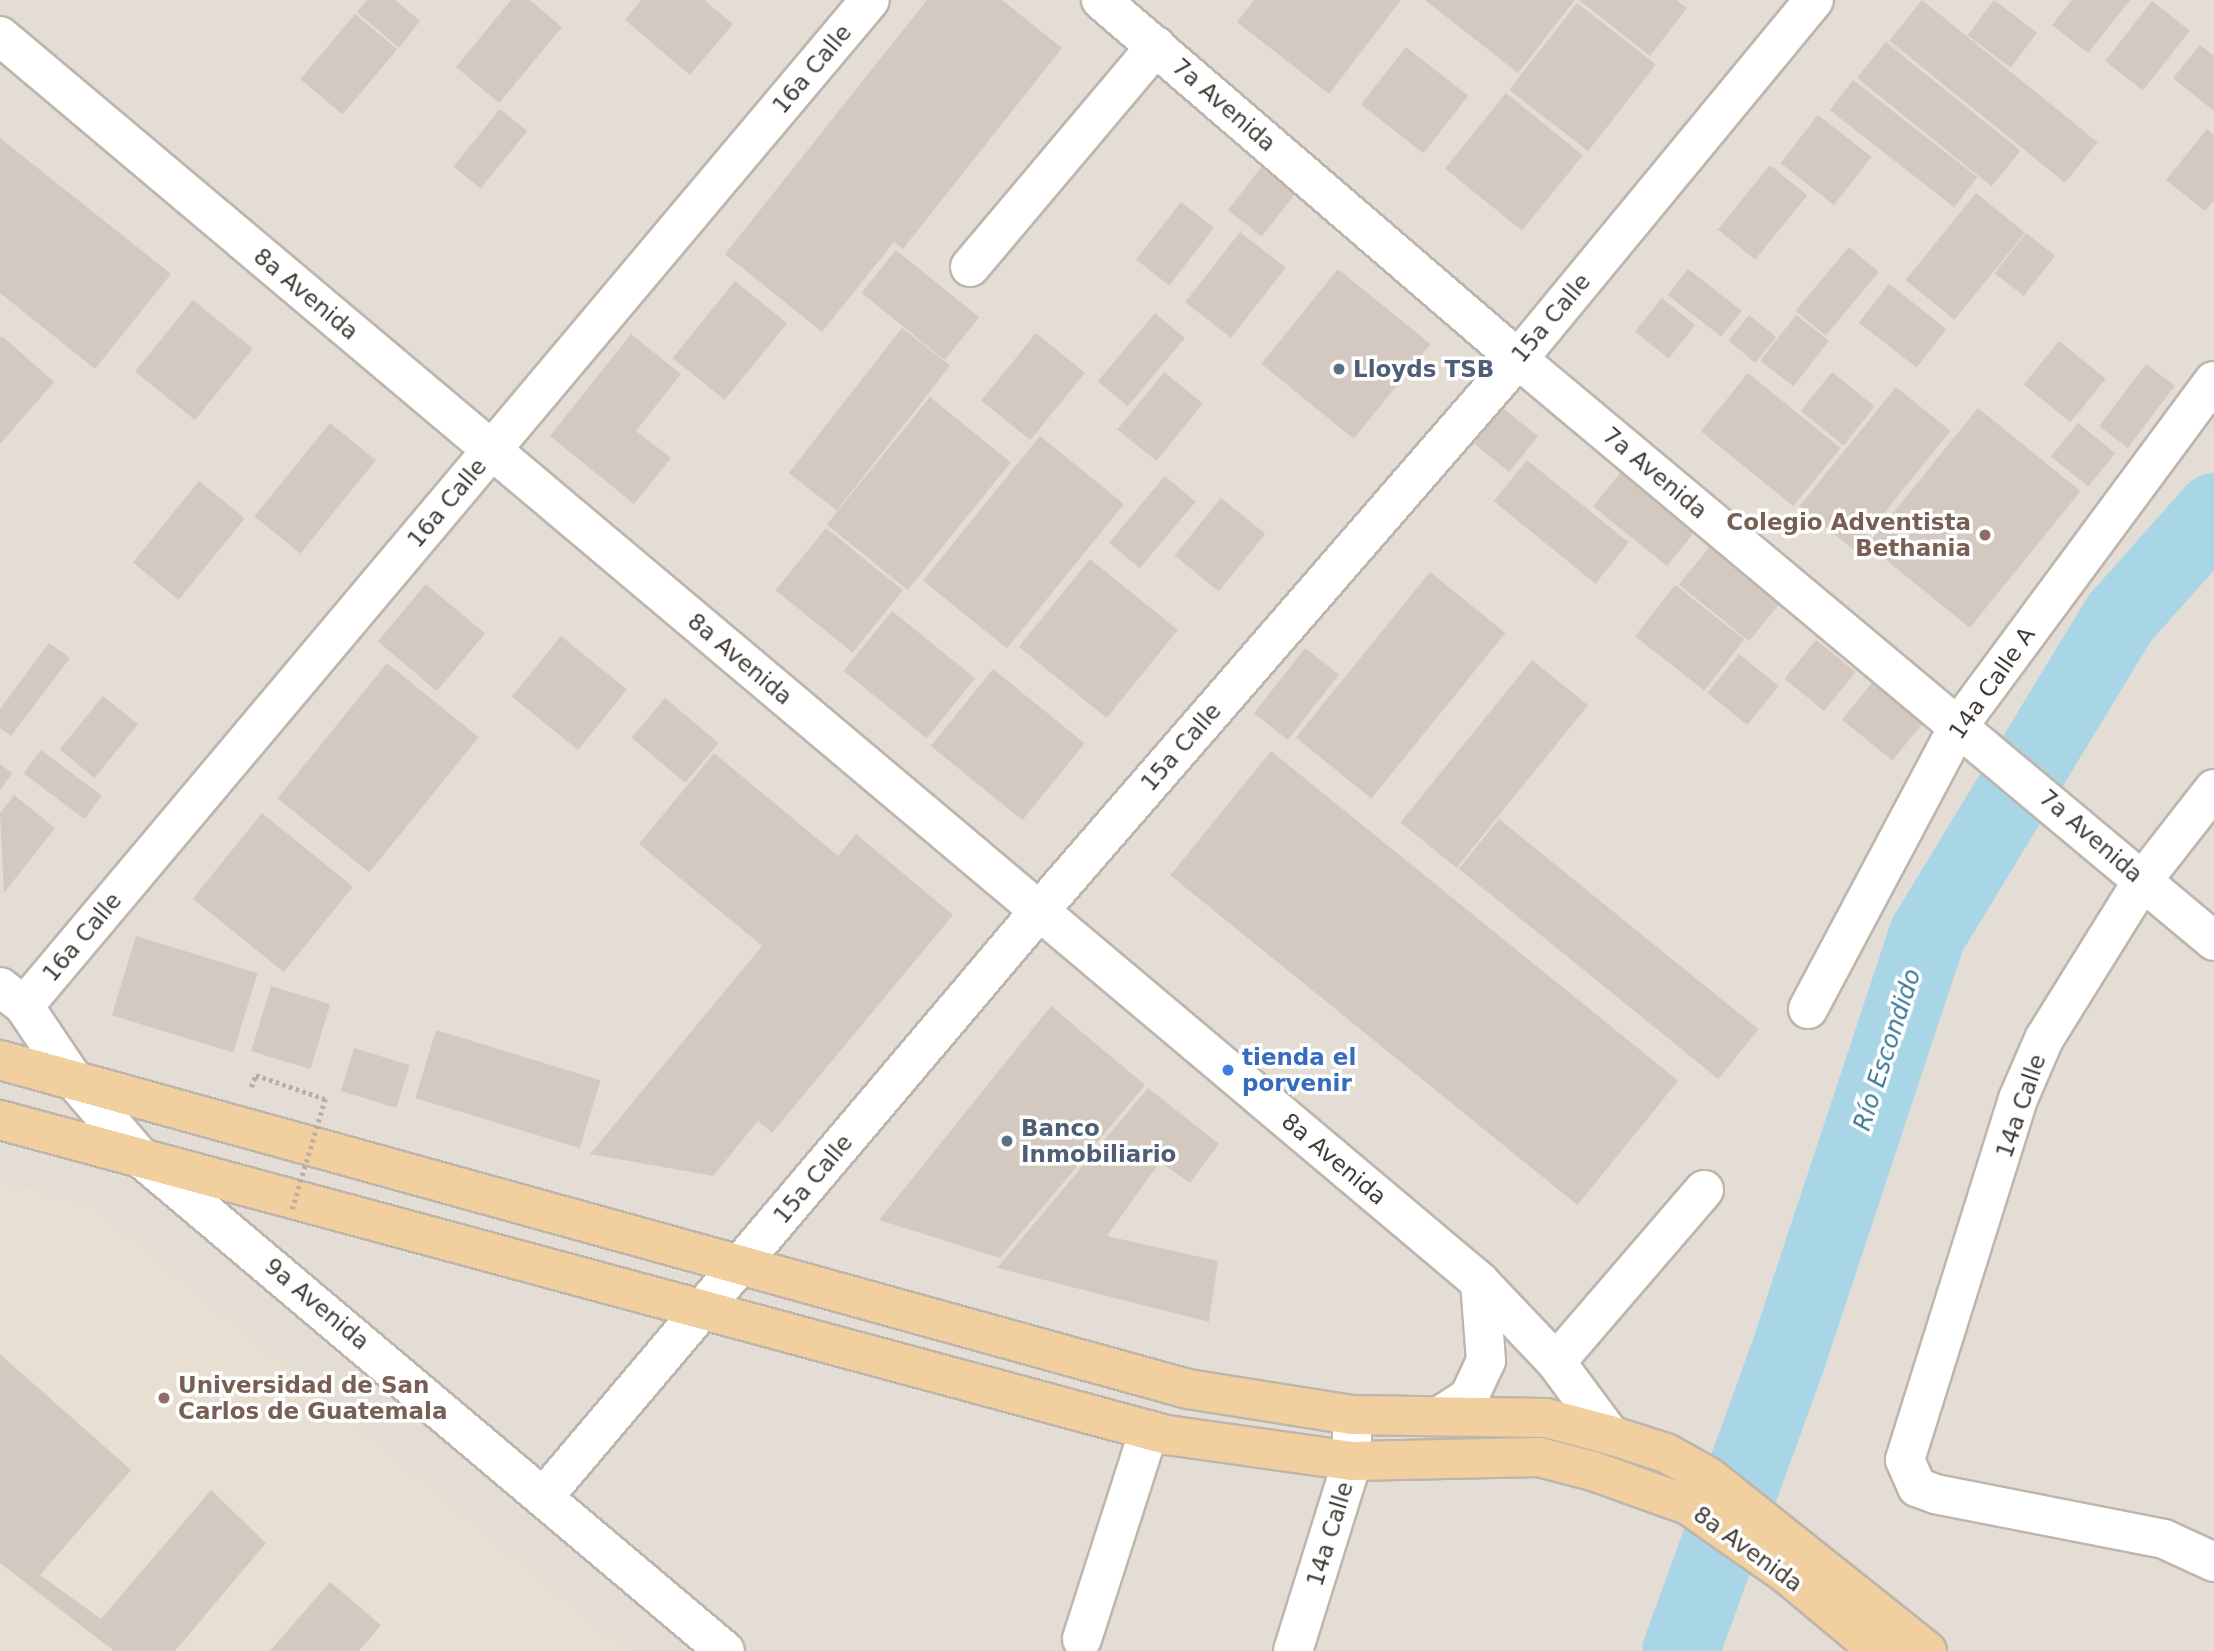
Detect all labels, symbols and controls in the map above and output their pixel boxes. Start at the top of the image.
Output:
street label: 16a Calle [767,19,857,119]
street label: 7a Avenida [1167,53,1281,157]
street label: 8a Avenida [248,242,364,346]
street label: 15a Calle [1506,268,1596,368]
place label: Lloyds TSB [1353,355,1494,383]
marker: Lloyds TSB [1331,361,1347,377]
street label: 7a Avenida [1597,421,1713,525]
street label: 16a Calle [402,453,492,553]
place label: Colegio Adventista Bethania [1726,508,1971,562]
marker: Colegio Adventista Bethania [1977,527,1993,543]
street label: 8a Avenida [682,607,798,711]
street label: 14a Calle A [1943,622,2041,744]
street label: 15a Calle [1135,697,1227,797]
street label: 7a Avenida [2034,784,2148,888]
street label: 16a Calle [37,887,127,987]
water label: Río Escondido [1848,966,1928,1134]
place label: tienda el porvenir [1242,1043,1356,1097]
street label: 14a Calle [1990,1051,2052,1161]
marker: tienda el porvenir [1220,1062,1236,1078]
street label: 8a Avenida [1276,1107,1392,1211]
place label: Banco Inmobiliario [1021,1114,1176,1168]
street label: 15a Calle [768,1129,858,1229]
marker: Banco Inmobiliario [999,1133,1015,1149]
street label: 9a Avenida [259,1252,375,1356]
place label: Universidad de San Carlos de Guatemala [178,1371,447,1425]
marker: Universidad de San Carlos de Guatemala [156,1390,172,1406]
street label: 14a Calle [1301,1478,1359,1590]
street label: 8a Avenida [1688,1500,1808,1598]

